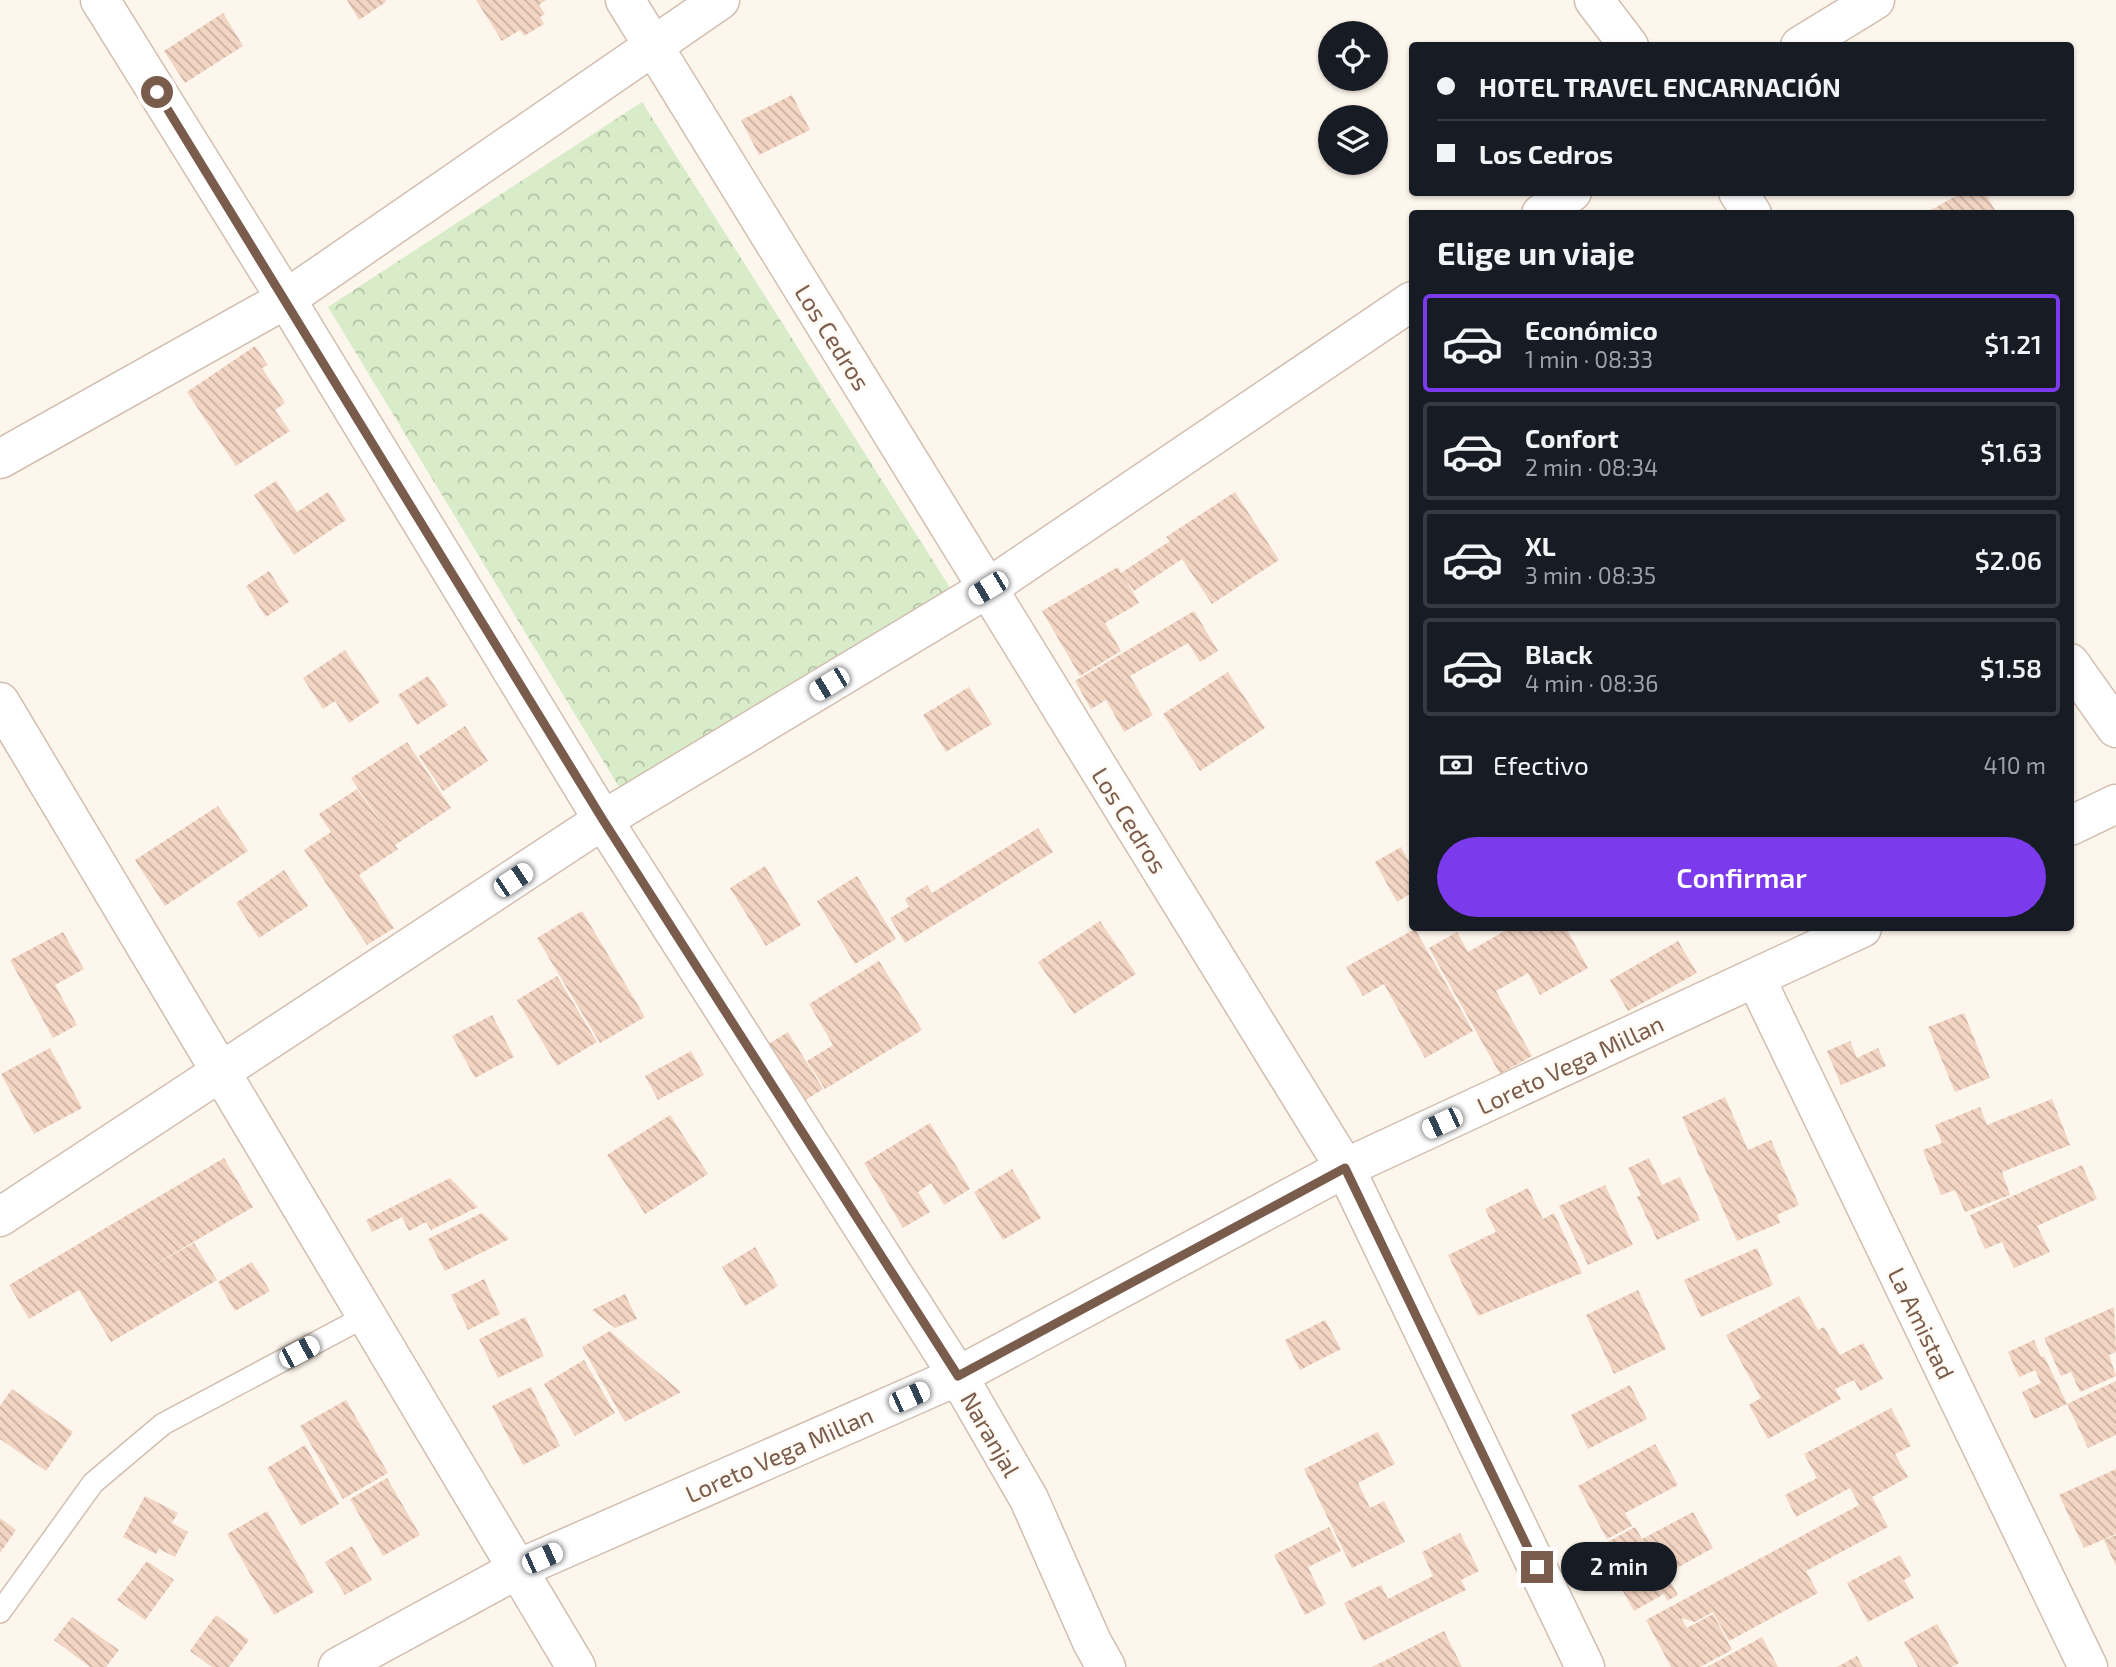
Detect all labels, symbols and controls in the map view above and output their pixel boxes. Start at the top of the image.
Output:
map controls [1318,21,1388,175]
button: locate [1318,21,1388,91]
text: HOTEL TRAVEL ENCARNACIÓN [1479,71,1841,102]
route start [141,76,173,108]
button: layers [1318,105,1388,175]
text: Los Cedros [1479,138,1613,169]
text: Elige un viaje [1437,233,1635,271]
street label: Los Cedros [789,279,877,395]
icon: car [1441,312,1504,375]
text: Económico [1525,314,1658,345]
text: $1.21 [1984,328,2042,359]
text: 1 min · 08:33 [1525,345,1653,373]
icon: car [1441,420,1504,483]
text: Confort [1525,422,1619,453]
text: $1.63 [1980,436,2042,467]
text: 2 min · 08:34 [1525,453,1658,481]
icon: car [1441,528,1504,591]
text: XL [1525,530,1556,561]
text: $2.06 [1975,544,2042,575]
text: 3 min · 08:35 [1525,561,1656,589]
car [965,568,1012,608]
icon: car [1441,636,1504,699]
text: Black [1525,638,1593,669]
text: $1.58 [1980,652,2042,683]
car [806,664,853,704]
text: 4 min · 08:36 [1525,669,1658,697]
icon: cash [1437,746,1475,784]
text: Efectivo [1493,749,1589,780]
text: 410 m [1984,751,2046,779]
street label: Los Cedros [1086,762,1174,878]
button: Confirmar [1437,837,2046,917]
car [490,860,537,900]
street label: Loreto Vega Millan [1472,1008,1668,1120]
car [1419,1105,1466,1141]
street label: La Amistad [1883,1263,1961,1383]
car [276,1333,323,1371]
car [886,1379,933,1415]
street label: Naranjal [955,1386,1027,1482]
street label: Loreto Vega Millan [681,1400,877,1508]
car [519,1540,566,1576]
callout: 2 min [1562,1542,1677,1592]
route end [1521,1551,1553,1583]
text: 2 min [1590,1552,1648,1580]

